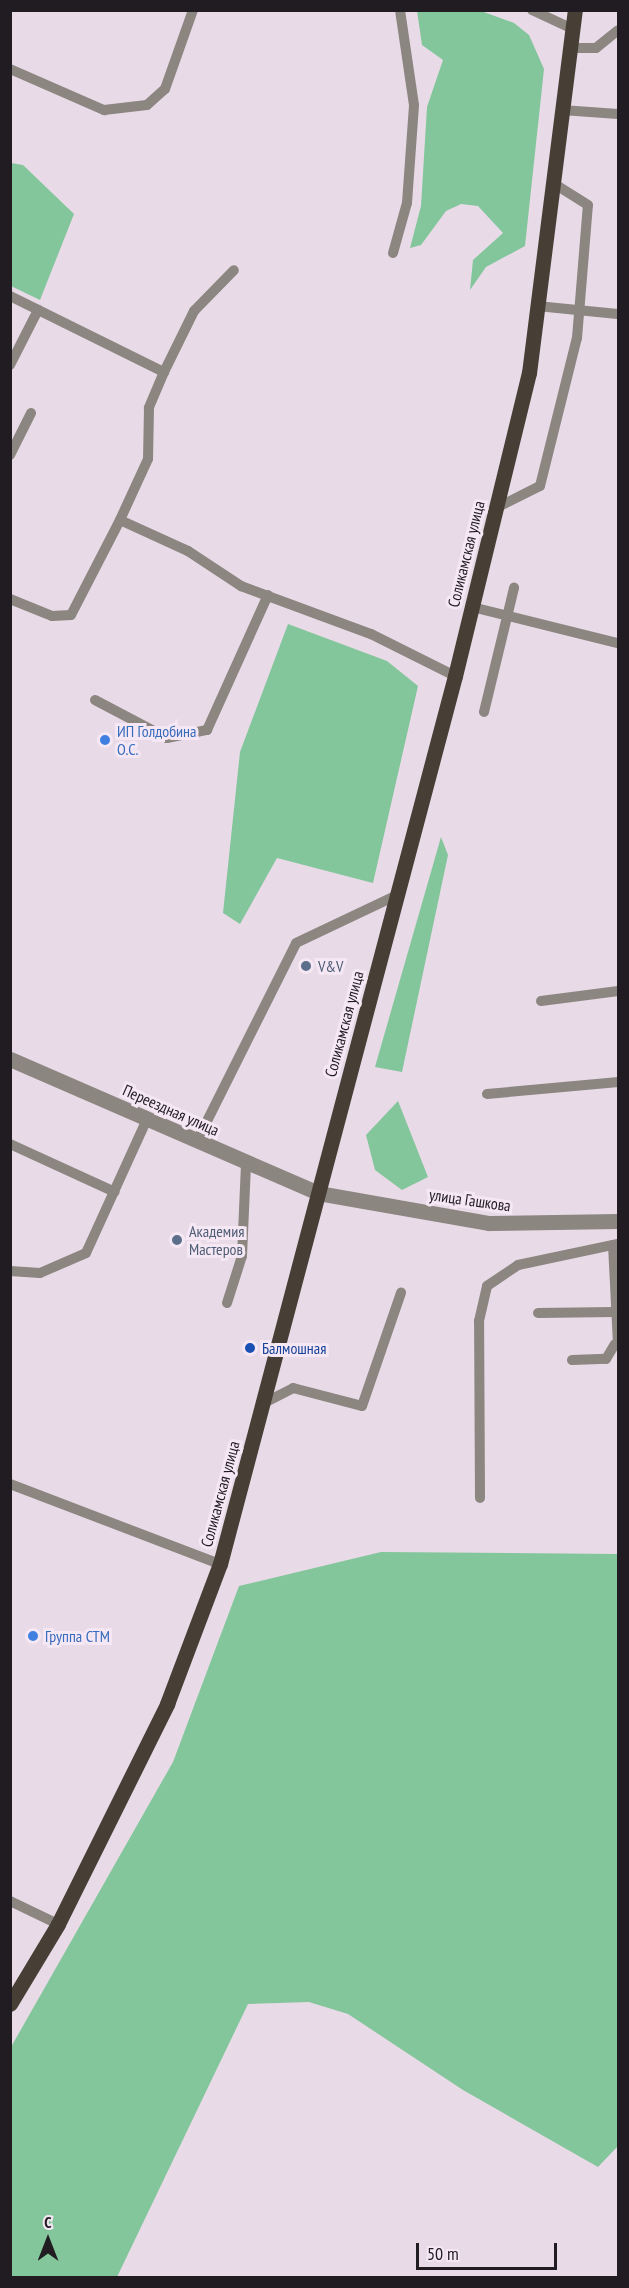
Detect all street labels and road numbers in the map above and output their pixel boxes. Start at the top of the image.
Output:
street label: Соликамская улица [444,499,488,609]
street label: Соликамская улица [321,969,367,1079]
street label: Переездная улица [120,1080,222,1140]
street label: улица Гашкова [428,1185,512,1215]
street label: Соликамская улица [197,1439,243,1549]

